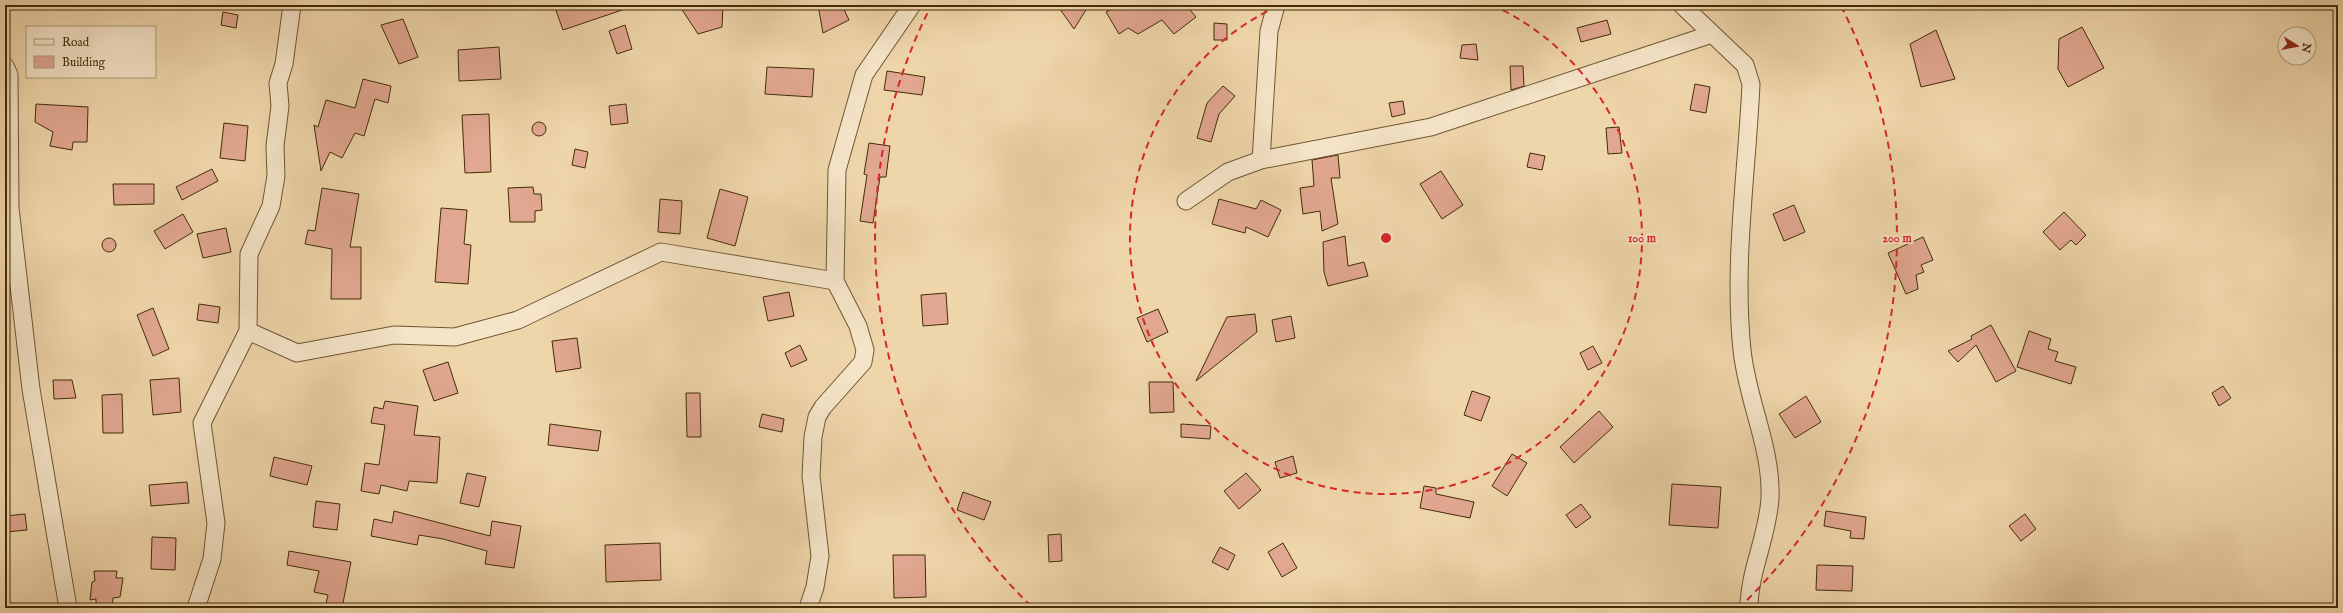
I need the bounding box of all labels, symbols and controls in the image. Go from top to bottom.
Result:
legend [26,26,156,78]
north arrow [2277,26,2317,66]
text: Road [62,35,90,50]
text: N [2298,41,2314,54]
text: Building [62,55,106,70]
centre of rings [1379,231,1393,245]
text: 100 m [1628,231,1657,246]
text: 200 m [1882,231,1912,246]

